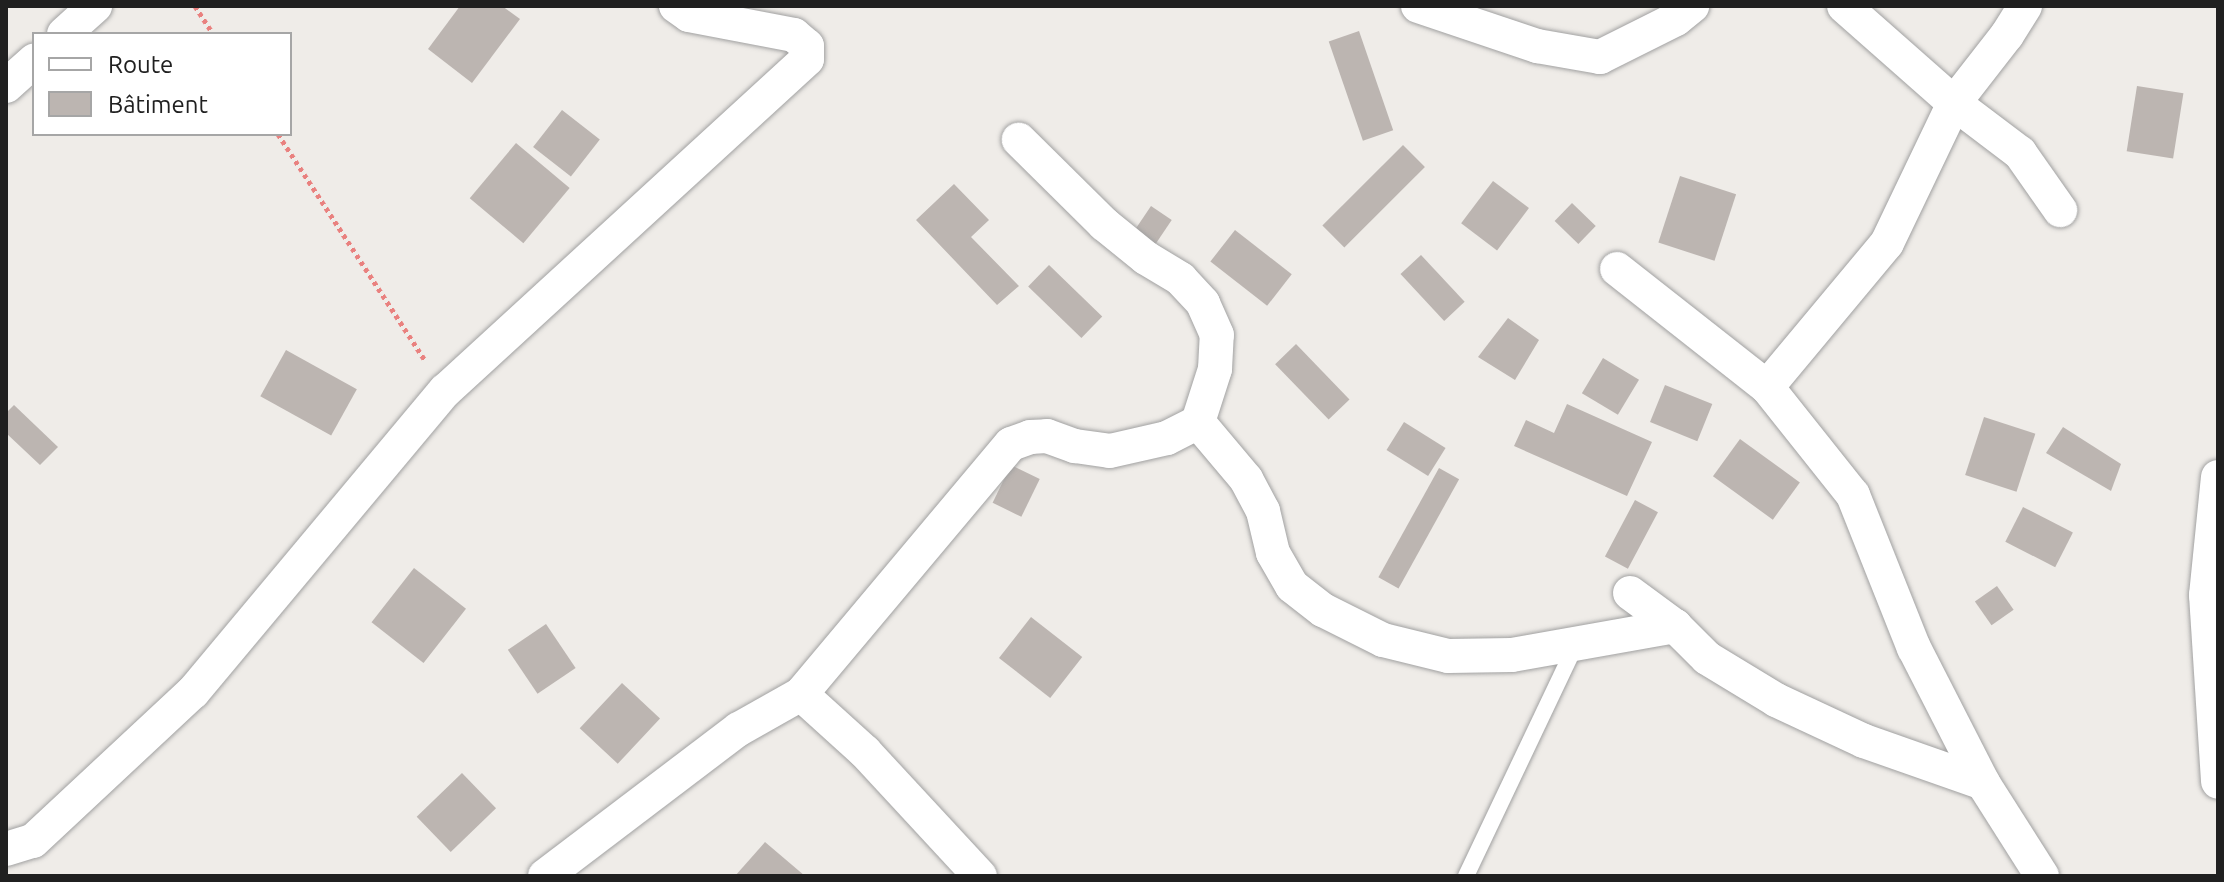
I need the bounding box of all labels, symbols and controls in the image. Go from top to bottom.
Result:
legend [32,32,292,136]
text: Route [108,51,173,78]
text: Bâtiment [108,91,208,118]

